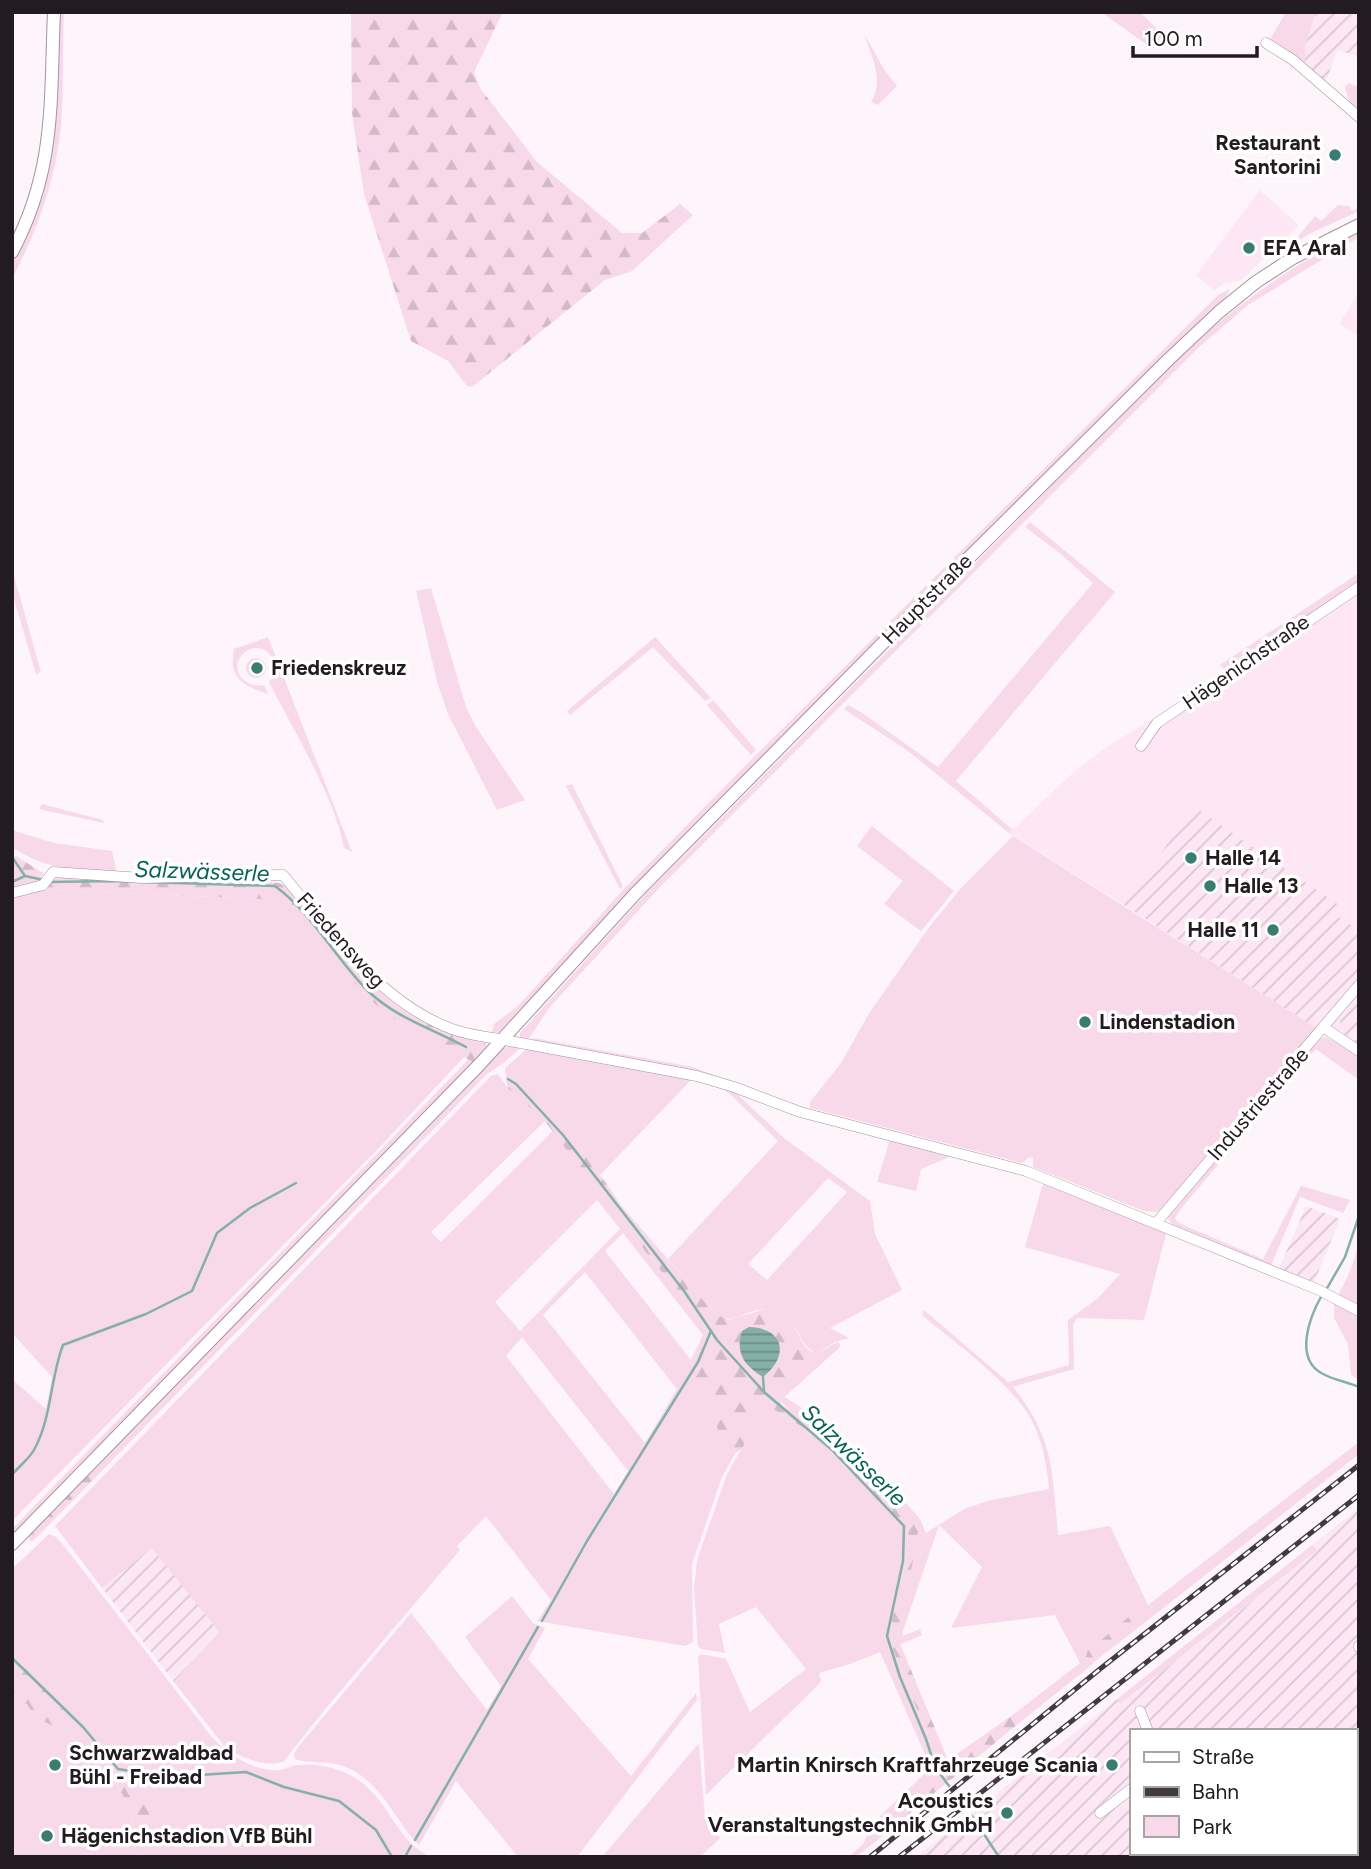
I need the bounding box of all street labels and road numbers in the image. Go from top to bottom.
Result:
street label: Hauptstraße [876,548,977,649]
street label: Hägenichstraße [1178,609,1314,714]
street label: Friedensweg [292,887,391,993]
street label: Industriestraße [1202,1042,1313,1165]

